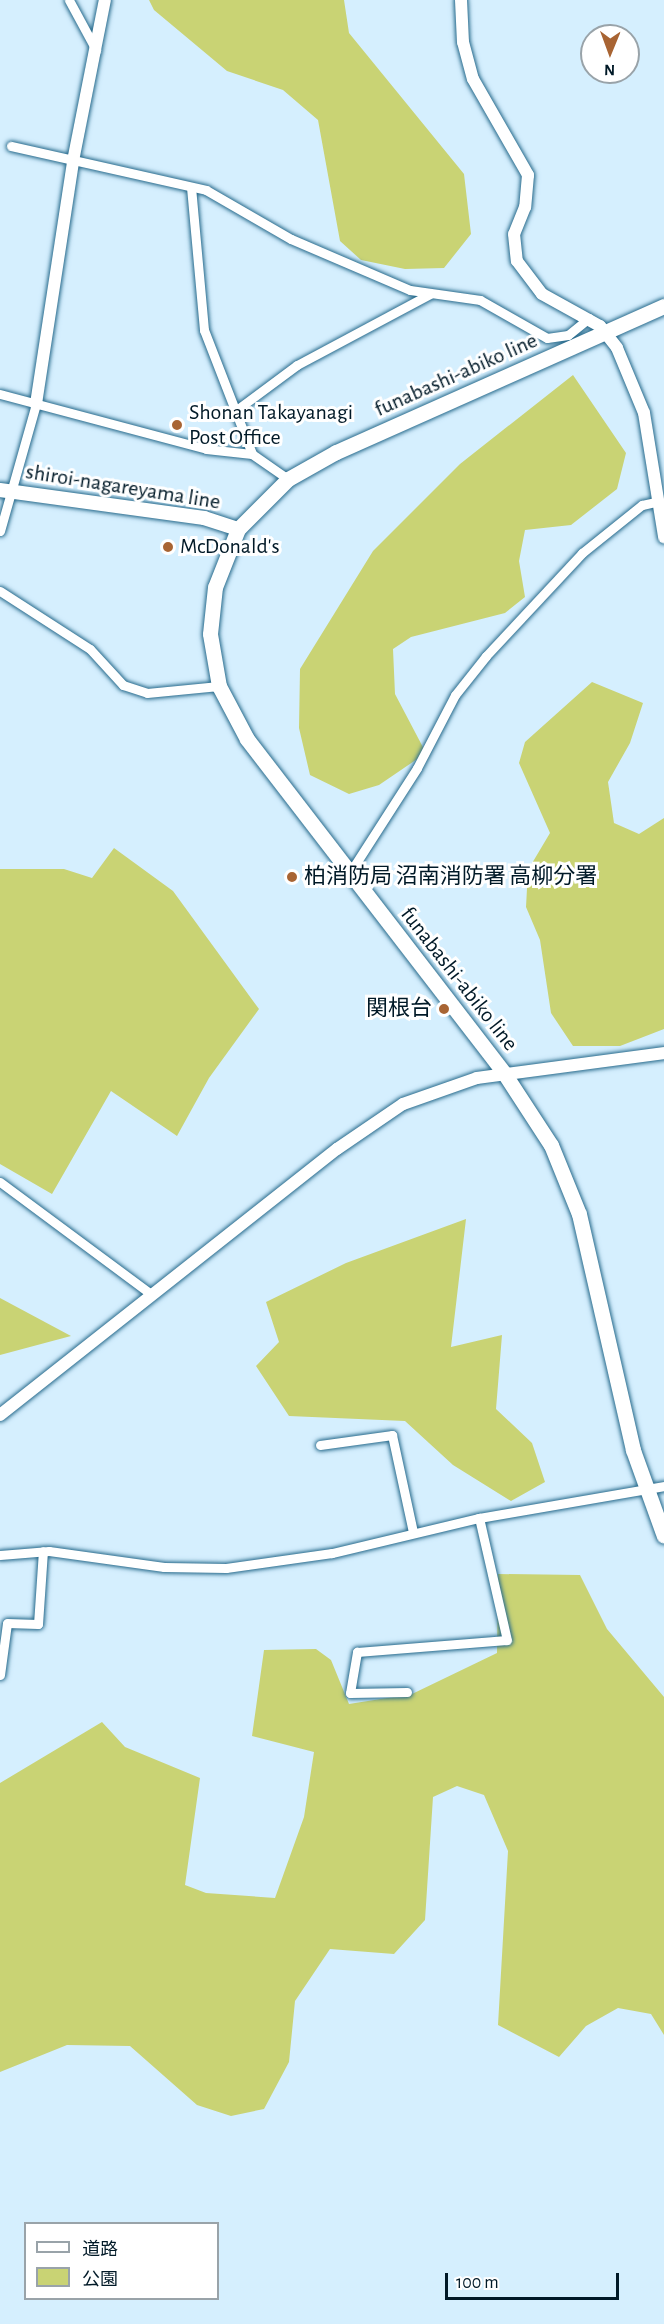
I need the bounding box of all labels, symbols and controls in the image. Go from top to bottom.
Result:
north arrow [580,24,640,84]
text: N [604,62,615,78]
street label: funabashi-abiko line [370,327,542,423]
place label: Shonan Takayanagi Post Office [189,399,353,451]
marker: Shonan Takayanagi Post Office [170,418,184,432]
street label: shiroi-nagareyama line [24,459,222,515]
place label: McDonald's [180,534,280,560]
marker: McDonald's [161,540,175,554]
place label: 柏消防局 沼南消防署 高柳分署 [304,864,597,890]
marker: 柏消防局 沼南消防署 高柳分署 [285,870,299,884]
street label: funabashi-abiko line [395,902,523,1056]
place label: 関根台 [366,996,432,1022]
marker: 関根台 [437,1002,451,1016]
legend [24,2222,219,2300]
text: 道路 [82,2241,118,2259]
scale bar [448,2261,622,2299]
text: 公園 [82,2271,118,2289]
text: 100 m [456,2274,499,2292]

